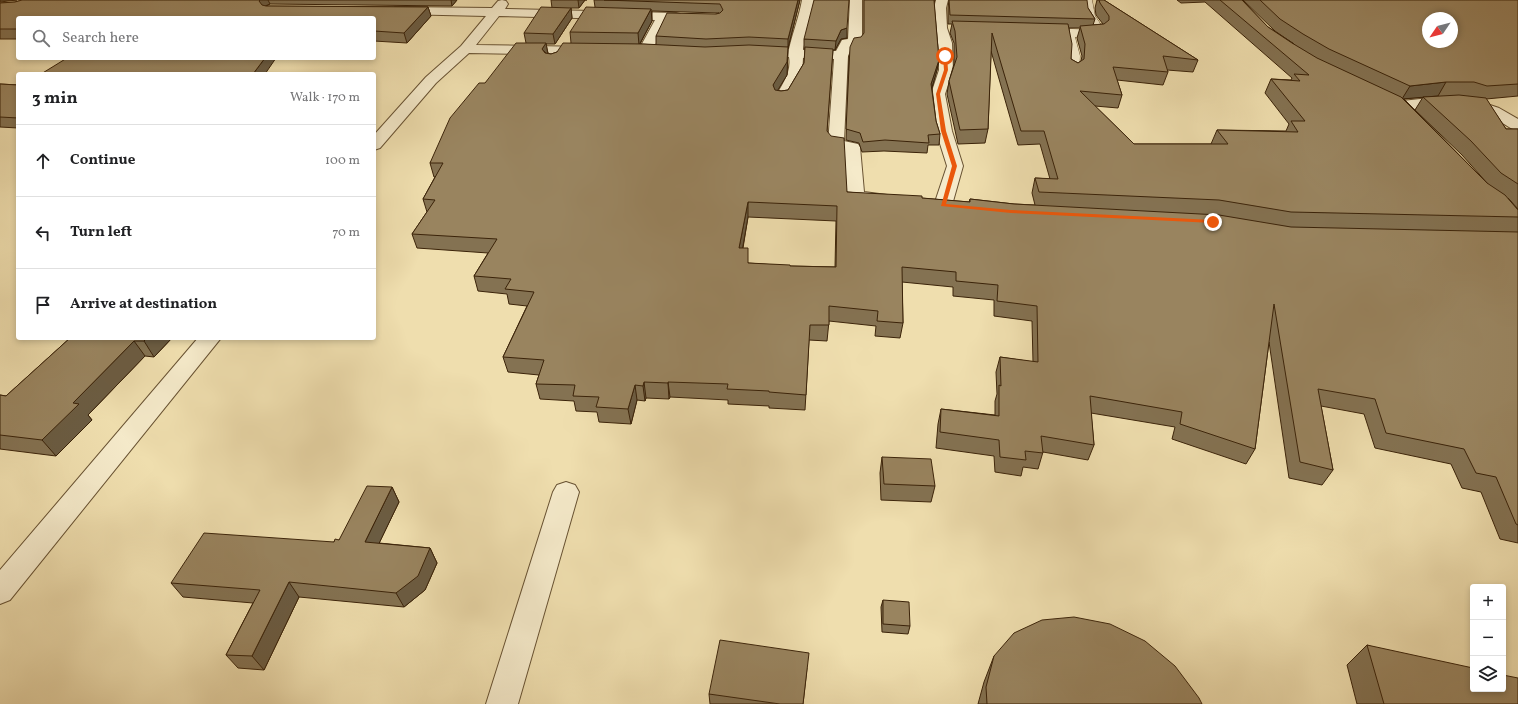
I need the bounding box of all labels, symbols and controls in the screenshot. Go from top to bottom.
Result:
north arrow [1422,12,1458,48]
search box [16,16,376,60]
icon: search [30,27,52,49]
text: Search here [62,28,139,49]
route start [936,47,954,65]
text: 3 min [32,87,78,110]
text: Walk · 170 m [290,89,360,107]
icon: ahead [32,150,54,172]
text: Continue [70,150,135,171]
text: 100 m [325,152,360,170]
route end [1204,213,1222,231]
icon: left [32,222,54,244]
text: Turn left [70,222,132,243]
text: 70 m [332,224,360,242]
icon: arrive [32,294,54,316]
text: Arrive at destination [70,294,217,315]
map controls [1470,584,1506,692]
button: + [1470,584,1506,620]
button: − [1470,620,1506,656]
button: layers [1470,656,1506,692]

